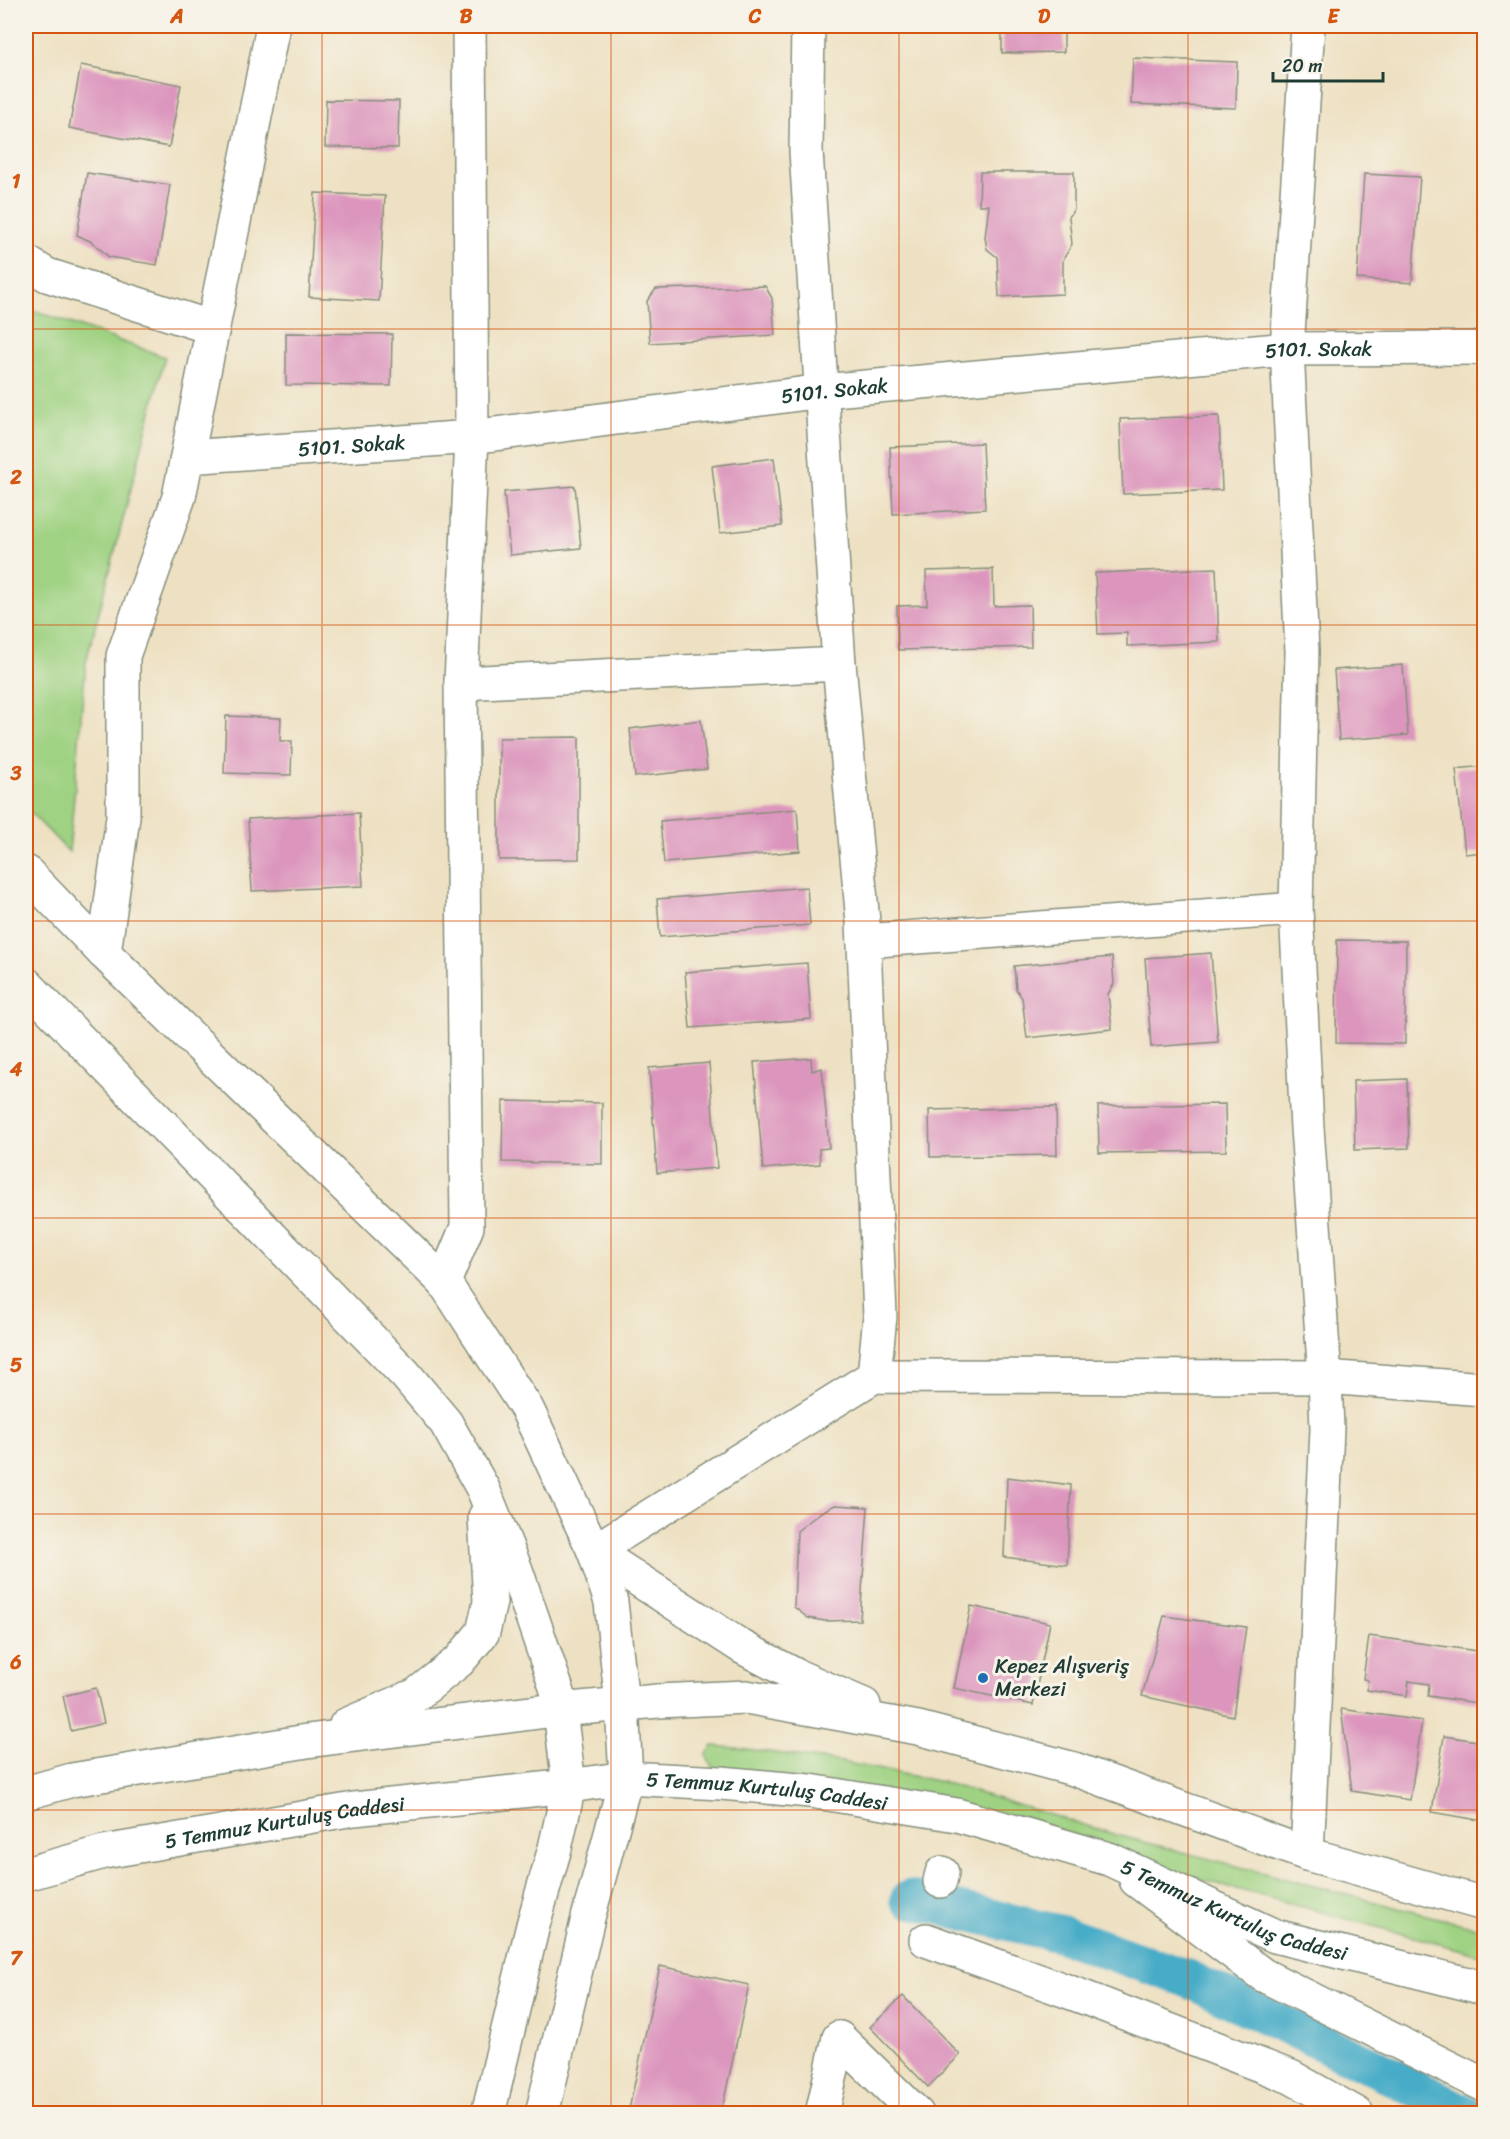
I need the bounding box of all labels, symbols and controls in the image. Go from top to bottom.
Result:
text: A [169,0,184,34]
text: B [460,0,473,34]
text: C [748,0,762,34]
text: D [1038,0,1051,34]
text: E [1327,0,1340,34]
scale bar [1273,45,1382,83]
text: 20 m [1282,50,1322,82]
text: 1 [12,164,21,199]
street label: 5101. Sokak [1263,332,1373,369]
street label: 5101. Sokak [779,368,890,414]
street label: 5101. Sokak [297,425,407,467]
text: 2 [9,460,22,495]
text: 3 [10,756,22,791]
text: 4 [9,1052,23,1087]
text: 5 [10,1348,22,1383]
text: 6 [9,1645,22,1680]
place label: Kepez Alışveriş Merkezi [995,1649,1130,1707]
marker: Kepez Alışveriş Merkezi [976,1671,990,1685]
street label: 5 Temmuz Kurtuluş Caddesi [645,1762,891,1822]
street label: 5 Temmuz Kurtuluş Caddesi [162,1787,408,1859]
street label: 5 Temmuz Kurtuluş Caddesi [1115,1850,1352,1972]
text: 7 [10,1941,23,1976]

